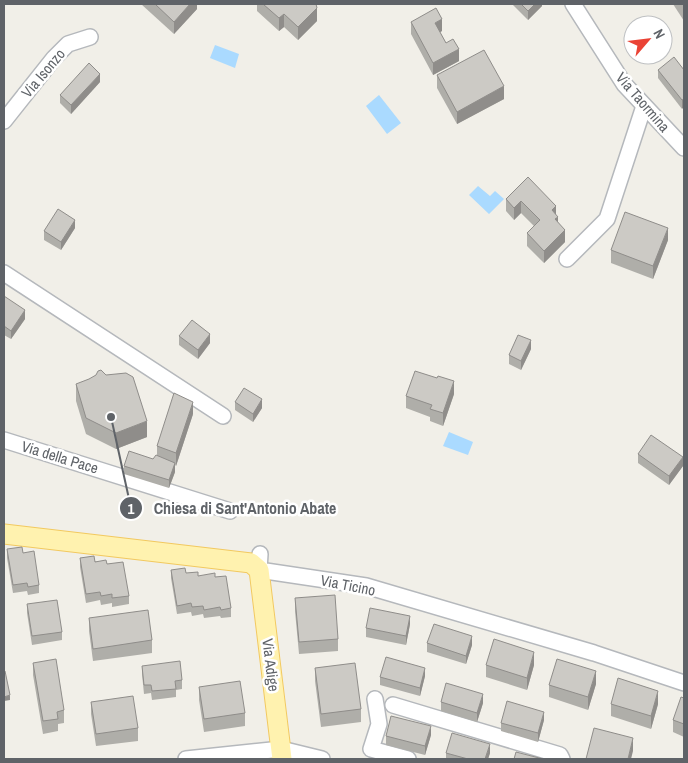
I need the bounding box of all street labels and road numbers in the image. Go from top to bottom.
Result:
street label: Via Isonzo [16,44,70,102]
street label: Via Taormina [611,68,675,137]
street label: Via della Pace [19,435,101,479]
street label: Via Ticino [319,569,377,601]
street label: Via Adige [257,637,285,693]

